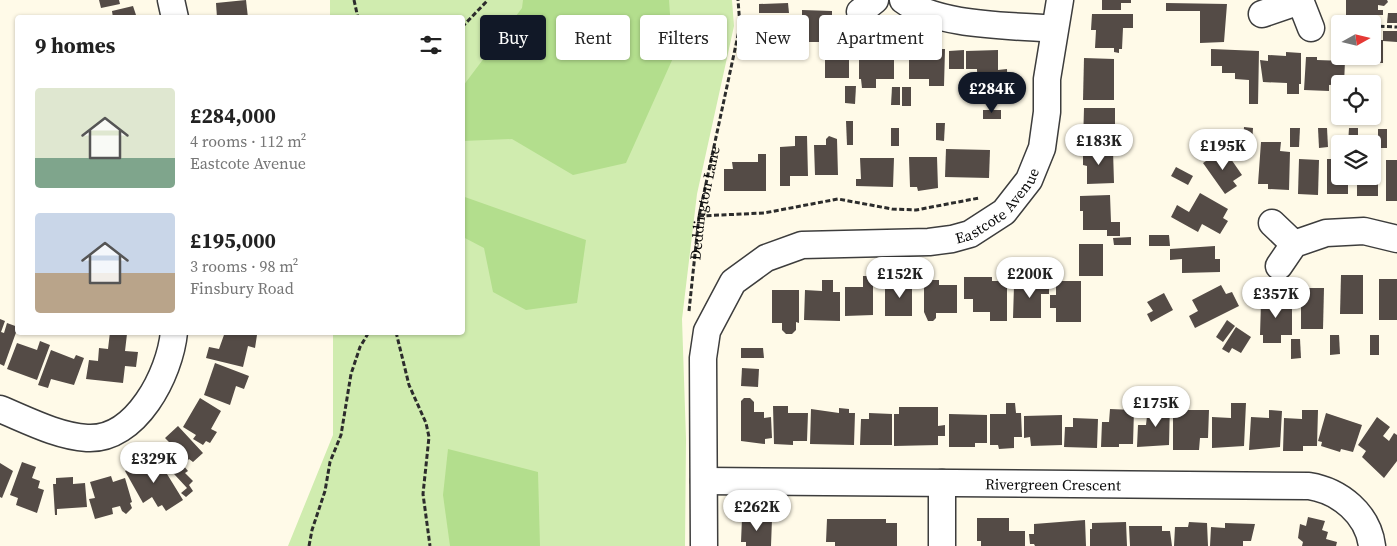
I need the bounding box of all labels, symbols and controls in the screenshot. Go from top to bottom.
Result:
chip: Buy [480,15,546,60]
chip: Rent [556,15,630,60]
chip: Filters [640,15,727,60]
chip: New [737,15,809,60]
chip: Apartment [819,15,942,60]
north arrow [1331,15,1381,65]
map controls [1331,15,1381,185]
text: 9 homes [35,31,115,60]
icon: filters [417,31,445,59]
pin: £284K [957,72,1027,114]
button: locate [1331,75,1381,125]
text: £284K [969,77,1015,99]
text: £284,000 [190,101,276,130]
icon: home [75,108,135,168]
pin: £183K [1064,124,1134,166]
pin: £195K [1188,128,1258,171]
text: £183K [1076,129,1122,151]
text: 4 rooms · 112 m² [190,130,306,152]
text: £195K [1200,134,1246,156]
button: layers [1331,135,1381,185]
street label: Deddington Lane [684,144,724,261]
text: Eastcote Avenue [190,152,306,174]
street label: Eastcote Avenue [953,164,1044,248]
text: £195,000 [190,226,276,255]
icon: home [75,233,135,293]
text: 3 rooms · 98 m² [190,255,298,277]
pin: £152K [865,256,935,299]
pin: £200K [995,256,1065,299]
text: £152K [877,262,923,284]
text: £200K [1007,262,1053,284]
pin: £357K [1241,276,1311,319]
text: Finsbury Road [190,277,294,299]
text: £357K [1253,282,1299,304]
pin: £175K [1121,386,1191,428]
text: £175K [1133,391,1179,413]
pin: £329K [119,442,189,484]
text: £329K [131,447,177,469]
street label: Rivergreen Crescent [985,473,1121,495]
pin: £262K [722,490,792,532]
text: £262K [734,495,780,517]

